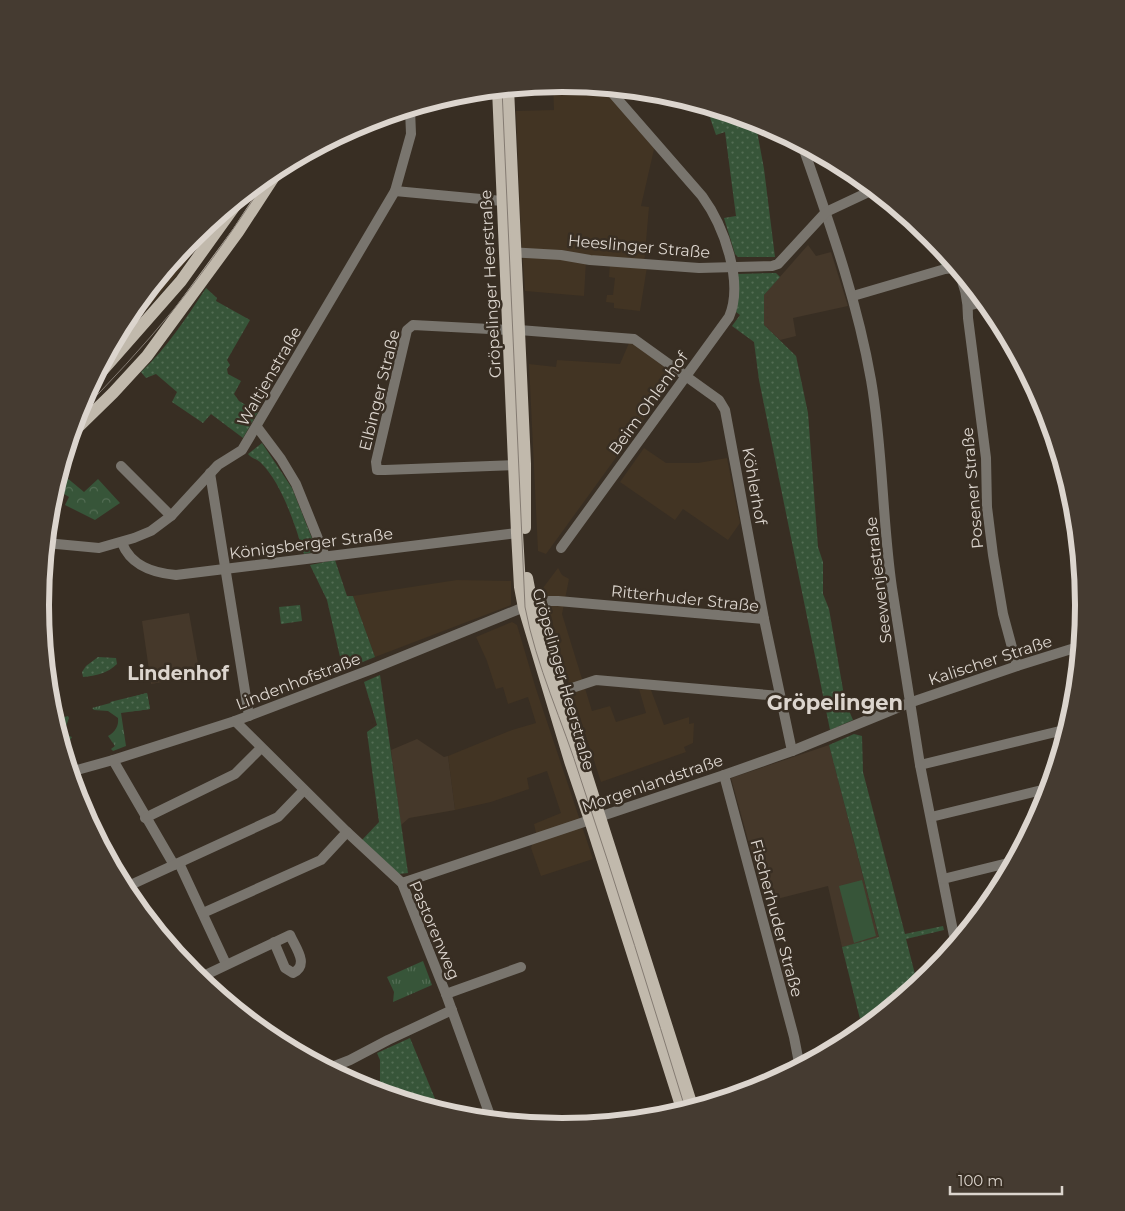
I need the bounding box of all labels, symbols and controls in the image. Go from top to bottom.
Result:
street label: Gröpelinger Heerstraße [476,189,505,379]
street label: Heeslinger Straße [567,231,711,262]
street label: Waltjenstraße [233,323,306,429]
street label: Elbinger Straße [355,328,404,453]
street label: Beim Ohlenhof [605,348,692,458]
street label: Posener Straße [958,426,987,549]
street label: Köhlerhof [738,446,771,527]
street label: Seewenjestraße [861,516,896,644]
street label: Königsberger Straße [228,524,394,563]
street label: Ritterhuder Straße [610,581,760,616]
street label: Gröpelinger Heerstraße [528,586,599,772]
street label: Kalischer Straße [926,632,1054,689]
street label: Lindenhofstraße [233,649,363,714]
district label: Lindenhof [127,662,229,685]
district label: Gröpelingen [767,690,903,715]
street label: Morgenlandstraße [579,750,725,817]
street label: Fischerhuder Straße [746,837,807,999]
street label: Pastorenweg [405,878,464,983]
scale bar [950,1164,1062,1196]
text: 100 m [958,1171,1003,1190]

